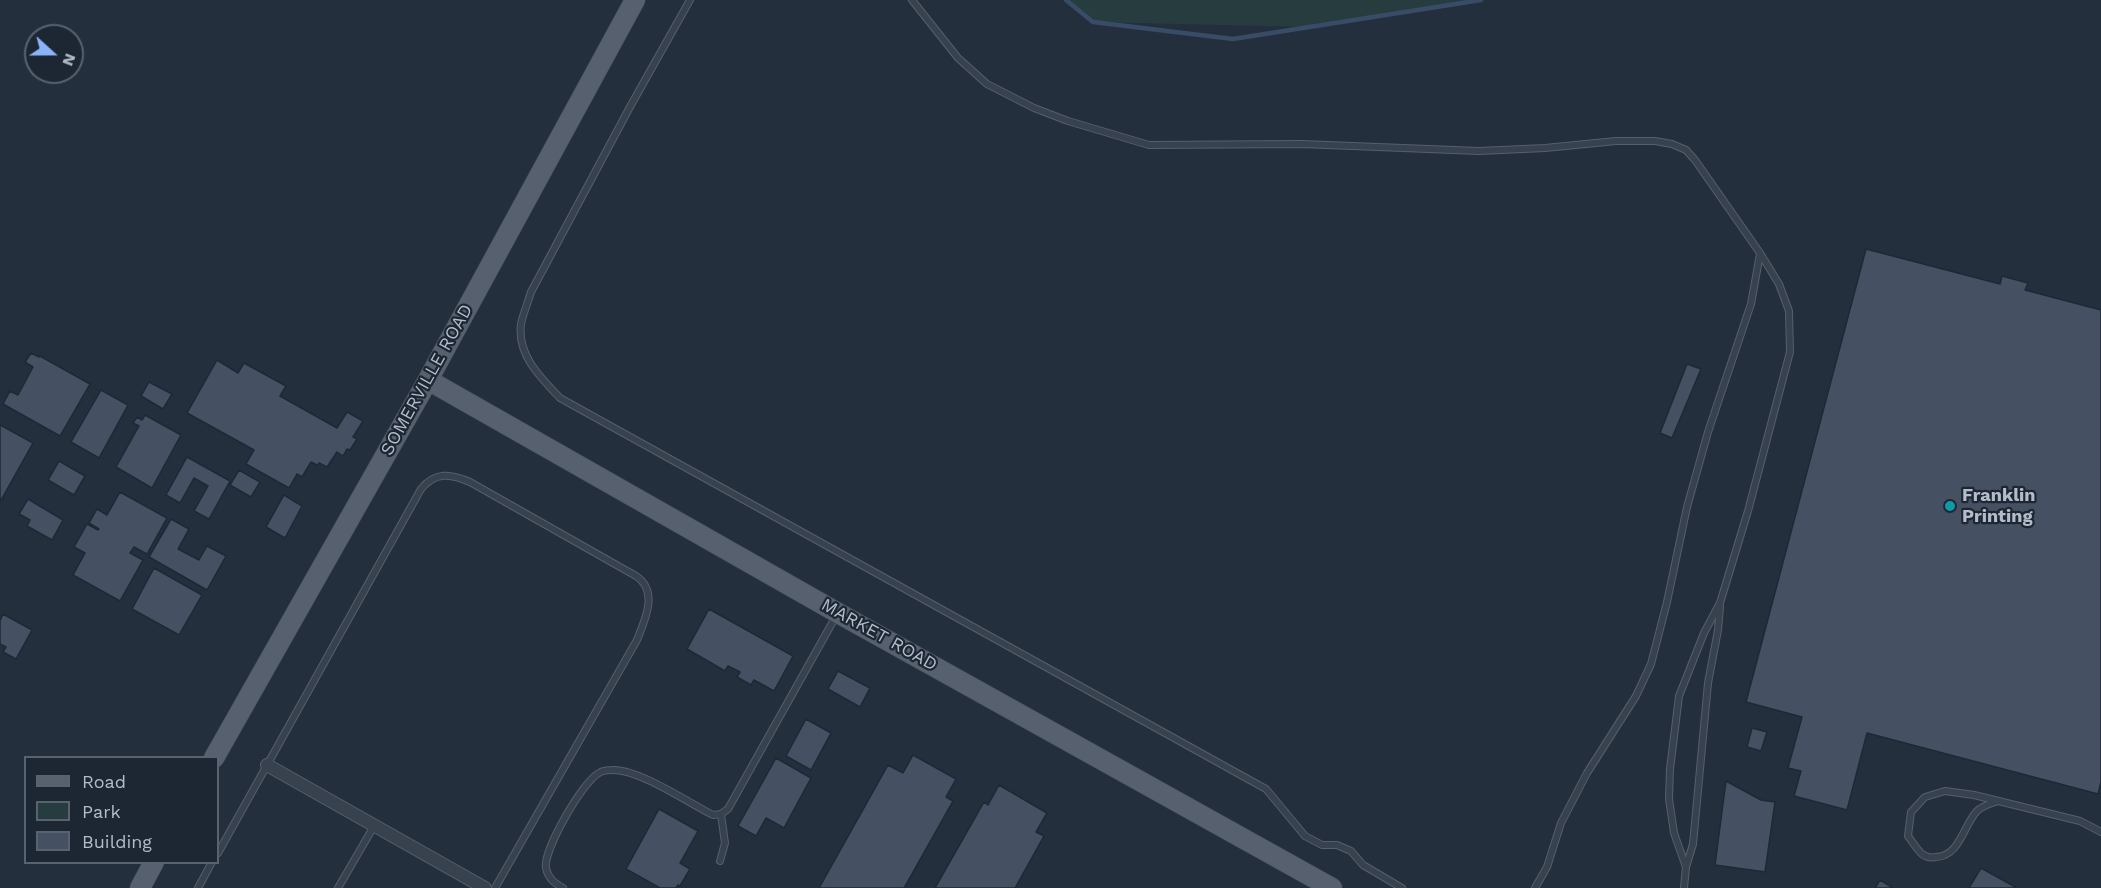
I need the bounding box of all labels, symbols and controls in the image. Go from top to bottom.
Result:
north arrow [24,24,84,84]
text: N [58,51,80,69]
street label: SOMERVILLE ROAD [376,301,478,459]
place label: Franklin Printing [1962,485,2035,528]
marker: Franklin Printing [1943,499,1957,513]
street label: MARKET ROAD [817,594,941,676]
legend [24,756,219,864]
text: Road [82,771,126,792]
text: Park [82,801,121,822]
text: Building [82,831,152,852]

